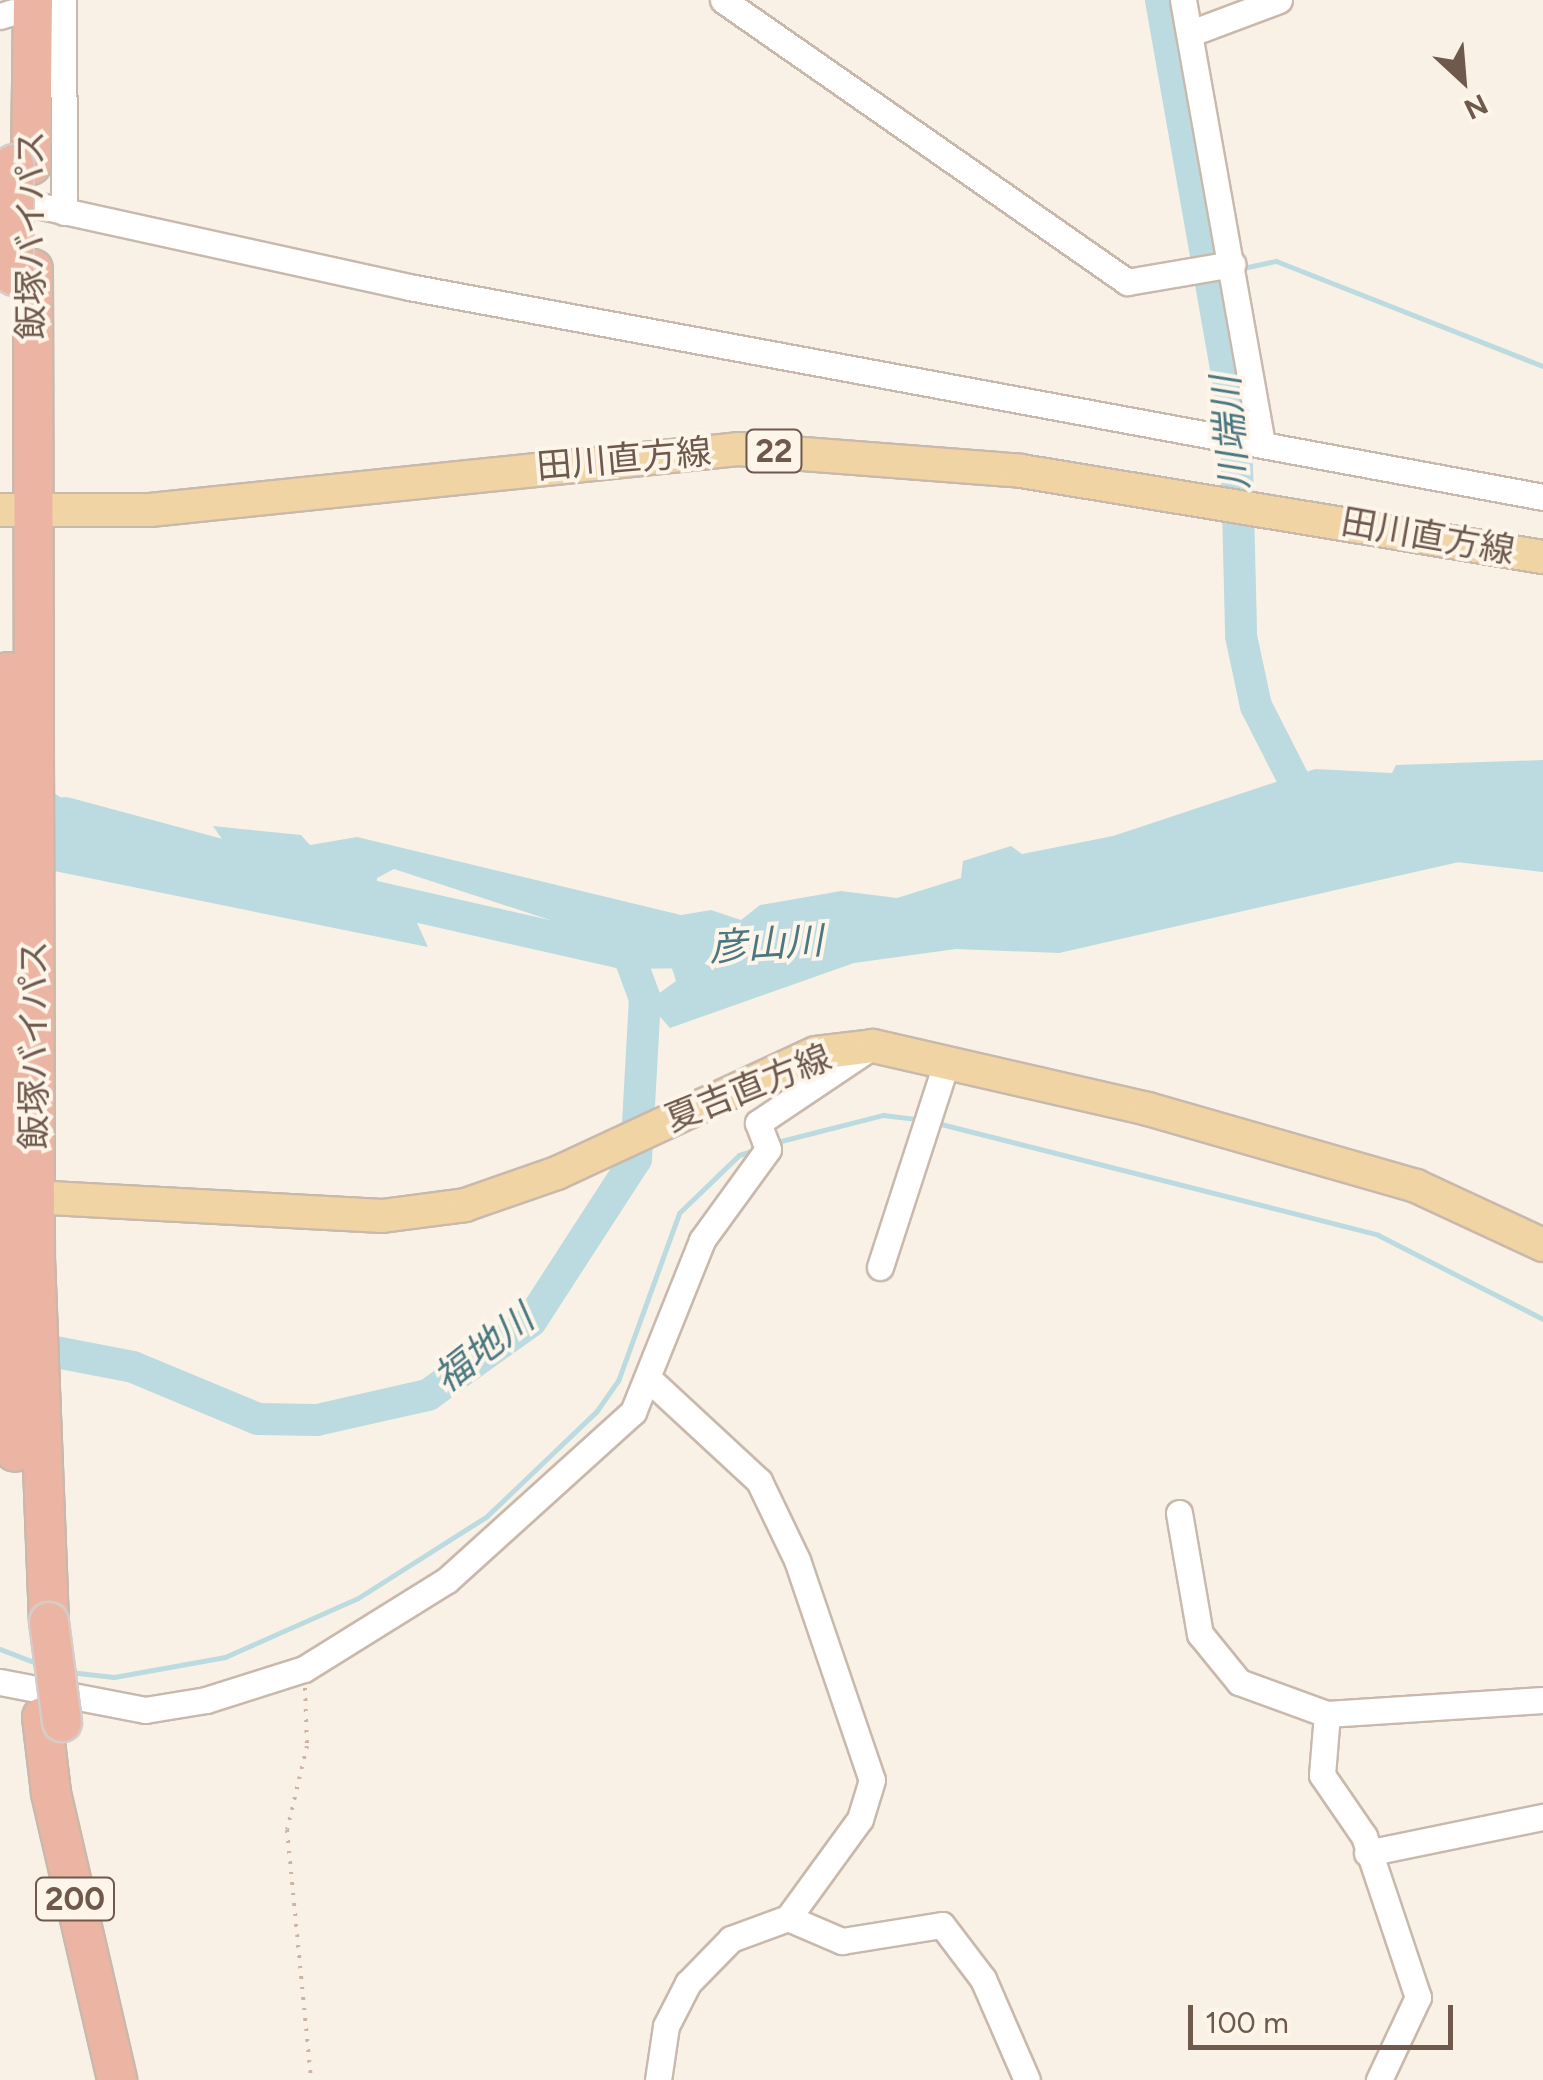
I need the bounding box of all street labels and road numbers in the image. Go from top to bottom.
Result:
street label: 飯塚バイパス [10,130,52,340]
road number: 22 [744,424,804,478]
street label: 田川直方線 [535,430,713,488]
street label: 田川直方線 [1338,500,1518,572]
street label: 飯塚バイパス [13,940,55,1150]
street label: 夏吉直方線 [659,1036,837,1140]
road number: 200 [35,1872,115,1926]

